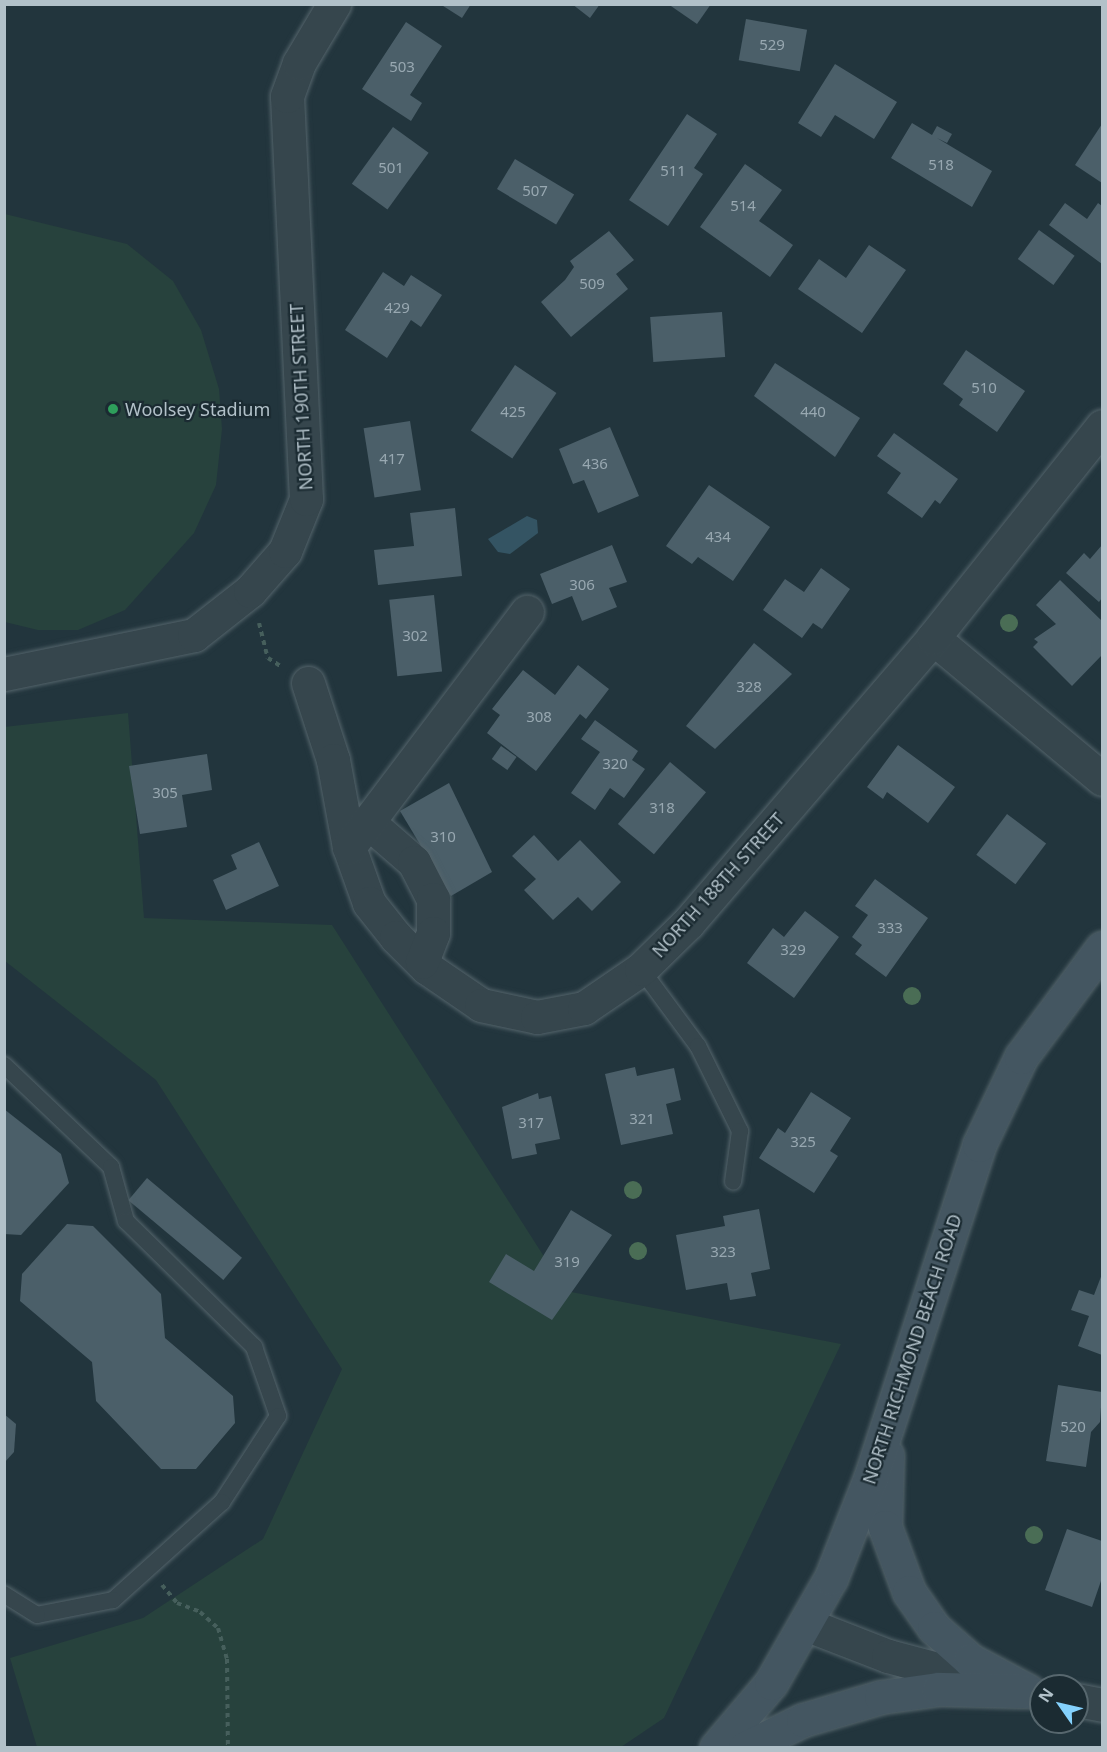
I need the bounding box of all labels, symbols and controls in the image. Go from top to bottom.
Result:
house number: 529 [759,36,785,54]
house number: 503 [389,58,415,76]
house number: 518 [928,156,954,174]
house number: 501 [378,159,404,177]
house number: 511 [660,162,686,180]
house number: 507 [522,182,548,200]
house number: 514 [730,197,756,215]
house number: 509 [579,275,605,293]
house number: 429 [384,299,410,317]
street label: NORTH 190TH STREET [285,303,317,491]
house number: 510 [971,379,997,397]
place label: Woolsey Stadium [125,398,270,420]
marker: Woolsey Stadium [106,402,120,416]
house number: 425 [500,403,526,421]
house number: 440 [800,403,826,421]
house number: 417 [379,450,405,468]
house number: 436 [582,455,608,473]
house number: 434 [705,528,731,546]
house number: 306 [569,576,595,594]
house number: 302 [402,627,428,645]
house number: 328 [736,678,762,696]
house number: 308 [526,708,552,726]
house number: 320 [602,755,628,773]
house number: 305 [152,784,178,802]
house number: 318 [649,799,675,817]
street label: NORTH 188TH STREET [647,808,789,962]
house number: 310 [430,828,456,846]
house number: 333 [877,919,903,937]
house number: 329 [780,941,806,959]
house number: 321 [629,1110,655,1128]
house number: 317 [518,1114,544,1132]
house number: 325 [790,1133,816,1151]
street label: NORTH RICHMOND BEACH ROAD [858,1211,966,1487]
house number: 323 [710,1243,736,1261]
house number: 319 [554,1253,580,1271]
house number: 520 [1060,1418,1086,1436]
north arrow [1029,1674,1089,1734]
text: N [1033,1684,1058,1707]

